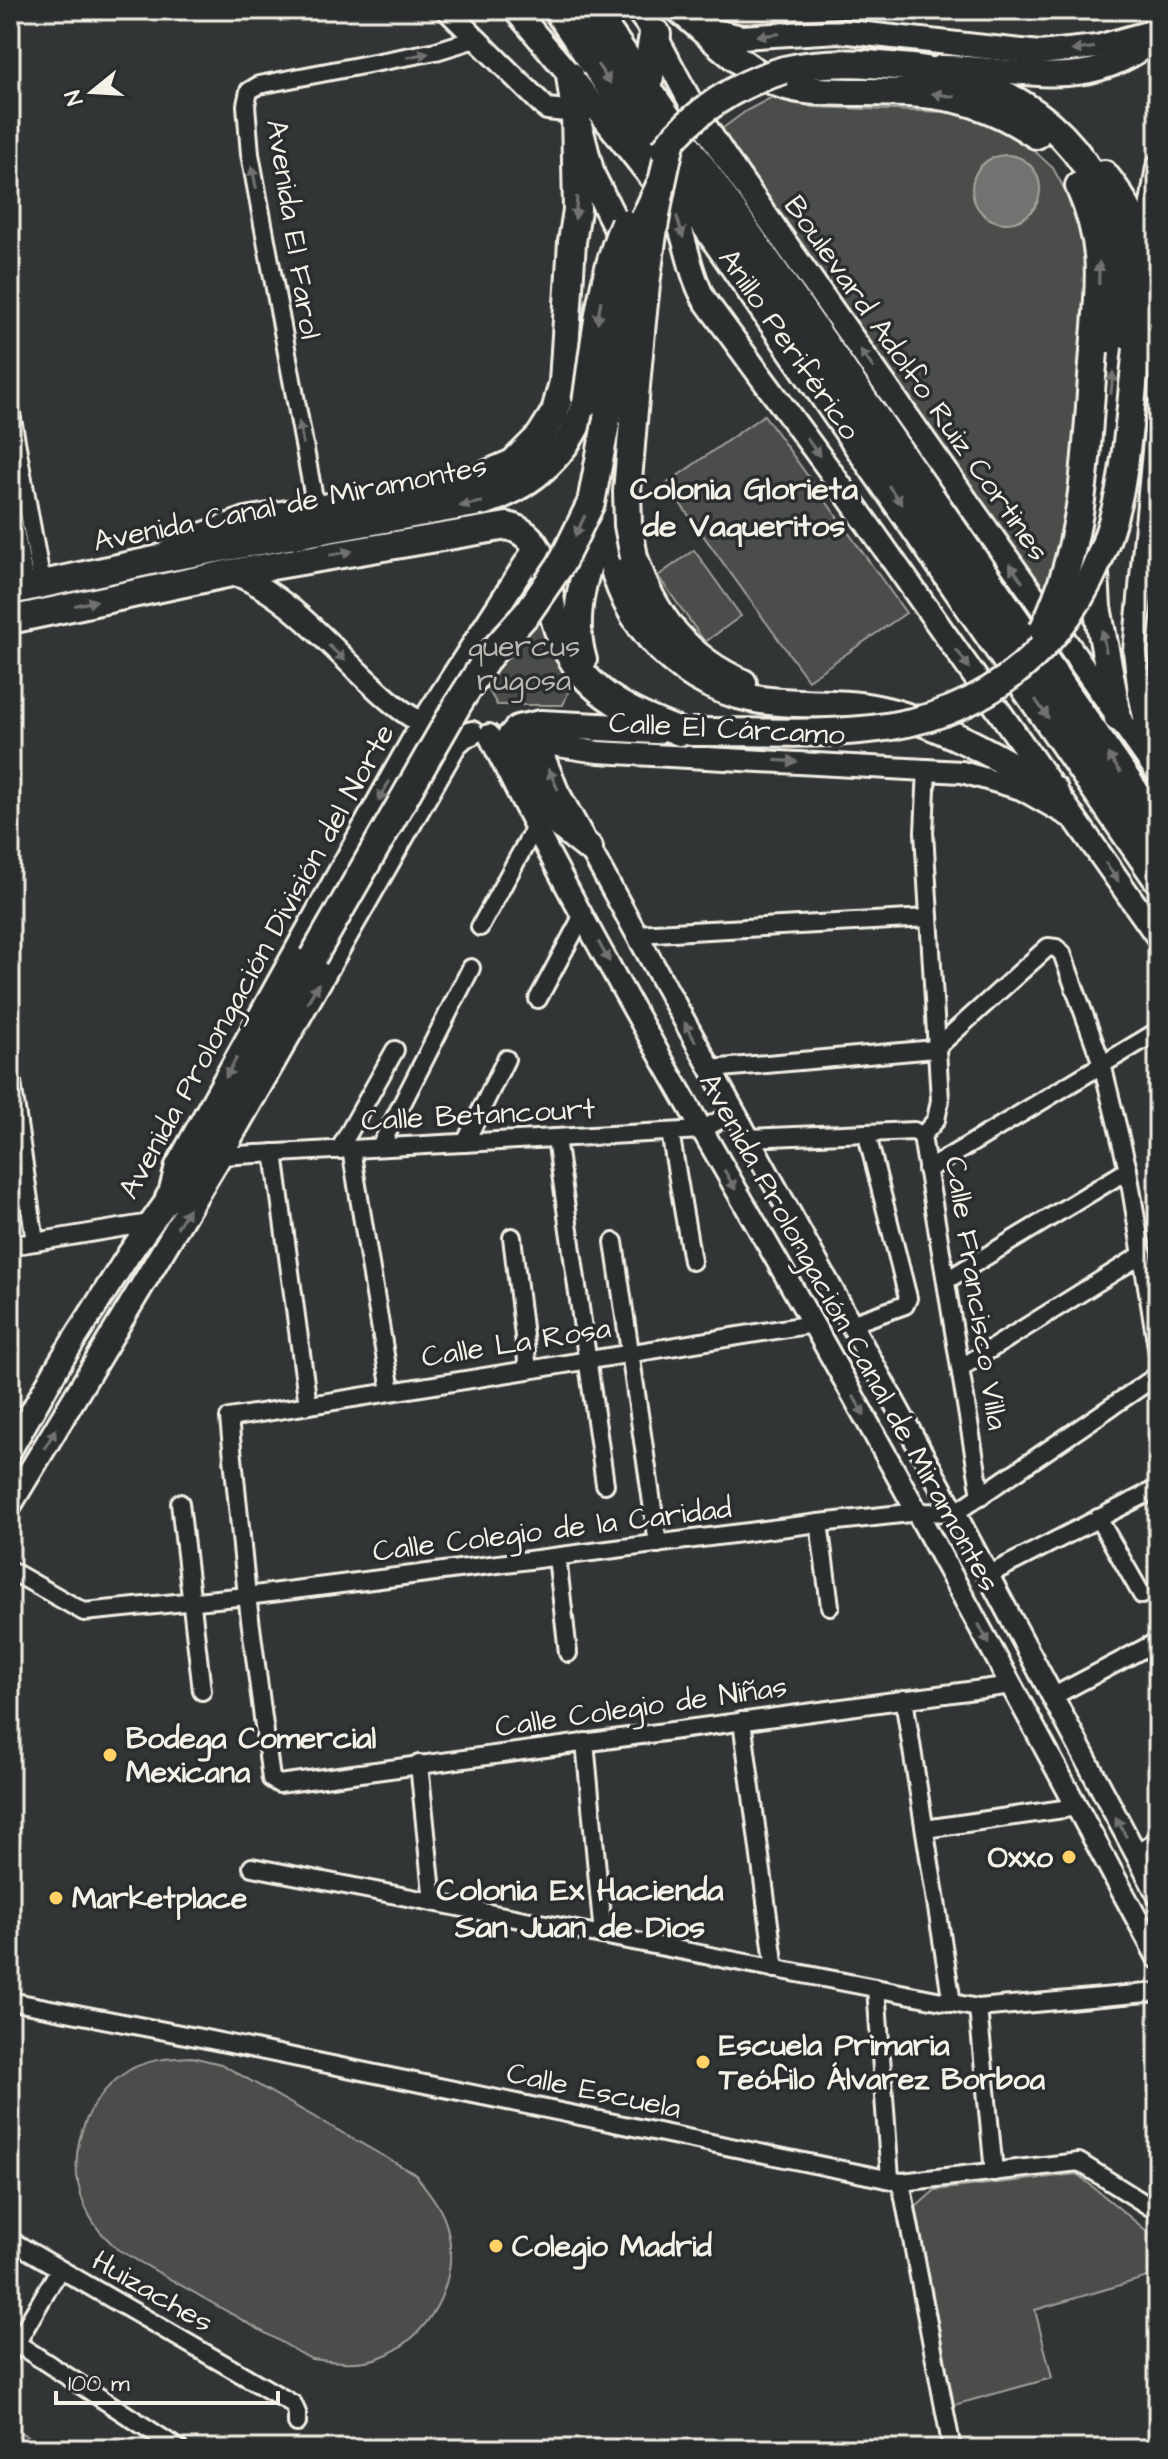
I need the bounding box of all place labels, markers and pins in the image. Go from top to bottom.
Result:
place label: Bodega Comercial Mexicana [126,1718,377,1794]
marker: Bodega Comercial Mexicana [101,1746,119,1764]
place label: Oxxo [988,1837,1053,1879]
marker: Oxxo [1060,1848,1078,1866]
place label: Marketplace [72,1878,247,1921]
marker: Marketplace [47,1889,65,1907]
place label: Escuela Primaria Teófilo Álvarez Borboa [718,2025,1046,2101]
marker: Escuela Primaria Teófilo Álvarez Borboa [694,2053,712,2071]
place label: Colegio Madrid [512,2226,713,2270]
marker: Colegio Madrid [487,2237,505,2255]

